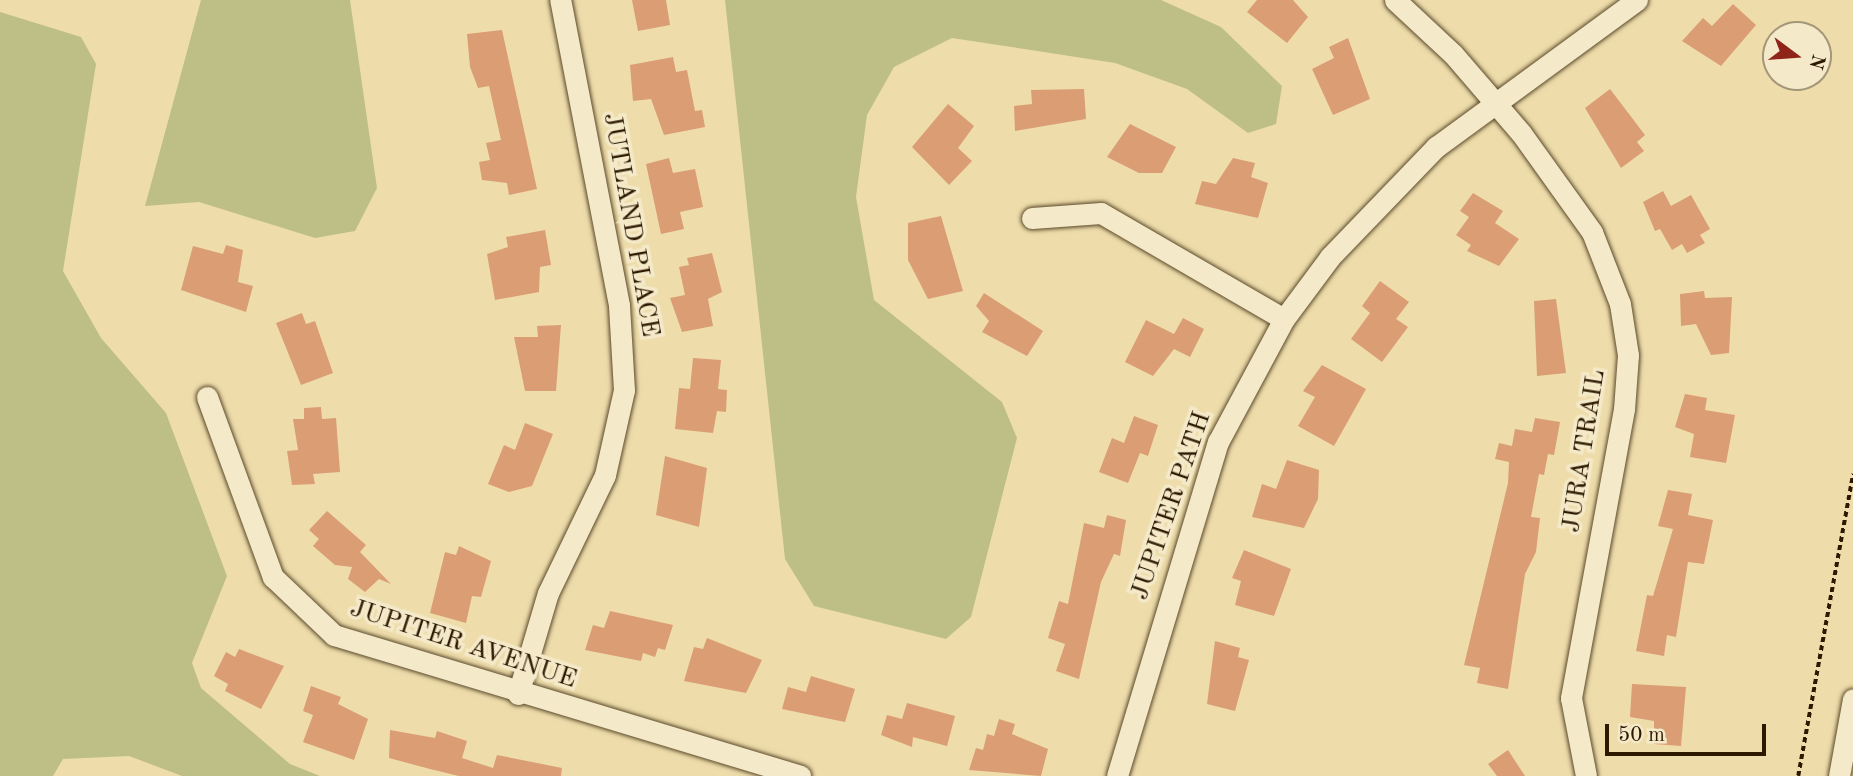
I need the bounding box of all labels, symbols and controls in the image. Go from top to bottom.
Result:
north arrow [1762,21,1832,91]
text: N [1805,52,1827,71]
street label: JUTLAND PLACE [595,111,665,339]
street label: JURA TRAIL [1557,367,1613,535]
street label: JUPITER PATH [1125,408,1219,604]
street label: JUPITER AVENUE [346,594,580,696]
scale bar [1608,710,1769,754]
text: 50 m [1618,725,1665,746]

